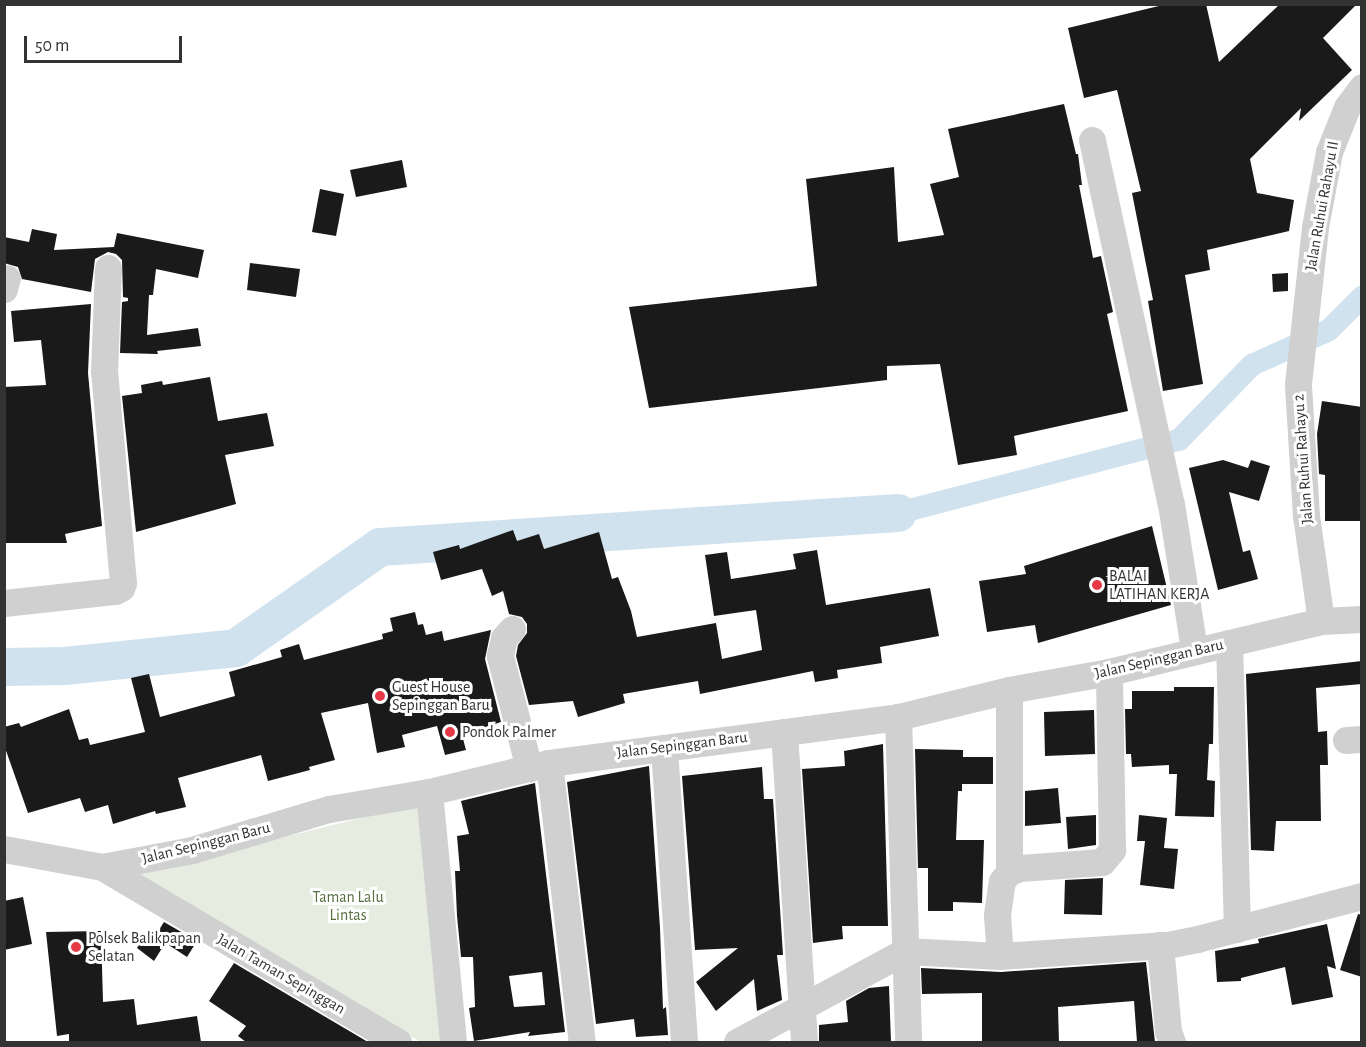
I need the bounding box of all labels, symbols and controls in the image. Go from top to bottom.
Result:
scale bar [27,24,184,62]
text: 50 m [35,37,69,55]
street label: Jalan Ruhui Rahayu II [1301,140,1343,272]
street label: Jalan Ruhui Rahayu 2 [1289,393,1317,525]
place label: BALAI LATIHAN KERJA [1109,566,1209,604]
marker: BALAI LATIHAN KERJA [1090,578,1104,592]
street label: Jalan Sepinggan Baru [1093,635,1225,683]
place label: Guest House Sepinggan Baru [392,677,490,715]
marker: Guest House Sepinggan Baru [373,689,387,703]
place label: Pondok Palmer [462,722,556,742]
marker: Pondok Palmer [443,725,457,739]
street label: Jalan Sepinggan Baru [615,727,749,763]
street label: Jalan Sepinggan Baru [140,818,272,868]
park label: Taman Lalu Lintas [312,887,384,925]
place label: Polsek Balikpapan Selatan [88,928,201,966]
street label: Jalan Taman Sepinggan [213,929,349,1019]
marker: Polsek Balikpapan Selatan [69,940,83,954]

